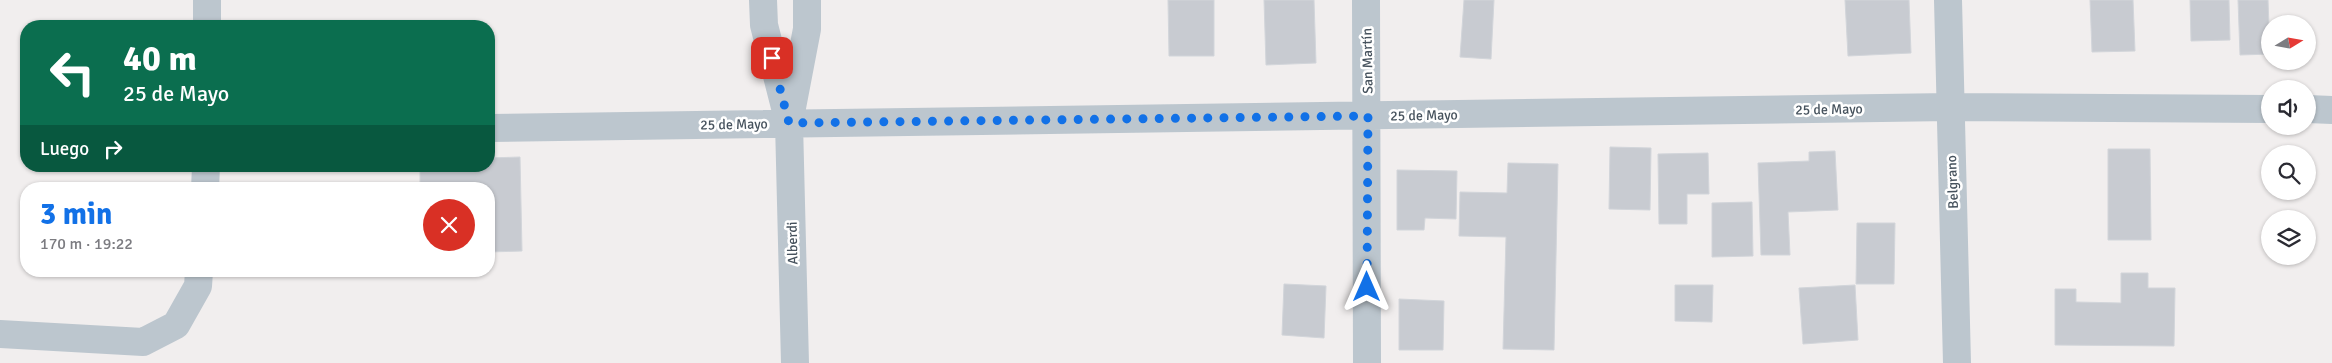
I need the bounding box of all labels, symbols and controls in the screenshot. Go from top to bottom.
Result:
north arrow [2261,15,2316,70]
map controls [2261,15,2316,265]
street label: San Martín [1358,28,1377,94]
text: 40 m [123,37,197,80]
pin [751,37,793,79]
icon: left [40,40,105,105]
icon: arrive [758,44,786,72]
text: 25 de Mayo [123,80,229,107]
button: sound [2261,80,2316,135]
street label: 25 de Mayo [1795,100,1863,119]
street label: 25 de Mayo [1390,106,1458,125]
street label: 25 de Mayo [700,115,768,134]
icon: right [99,135,127,163]
text: Luego [40,137,89,161]
button: search [2261,145,2316,200]
street label: Belgrano [1943,155,1962,209]
text: 3 min [40,196,112,233]
button: close [423,199,475,251]
button: layers [2261,210,2316,265]
street label: Alberdi [784,221,801,265]
text: 170 m · 19:22 [40,234,133,254]
position arrow [1340,260,1392,312]

